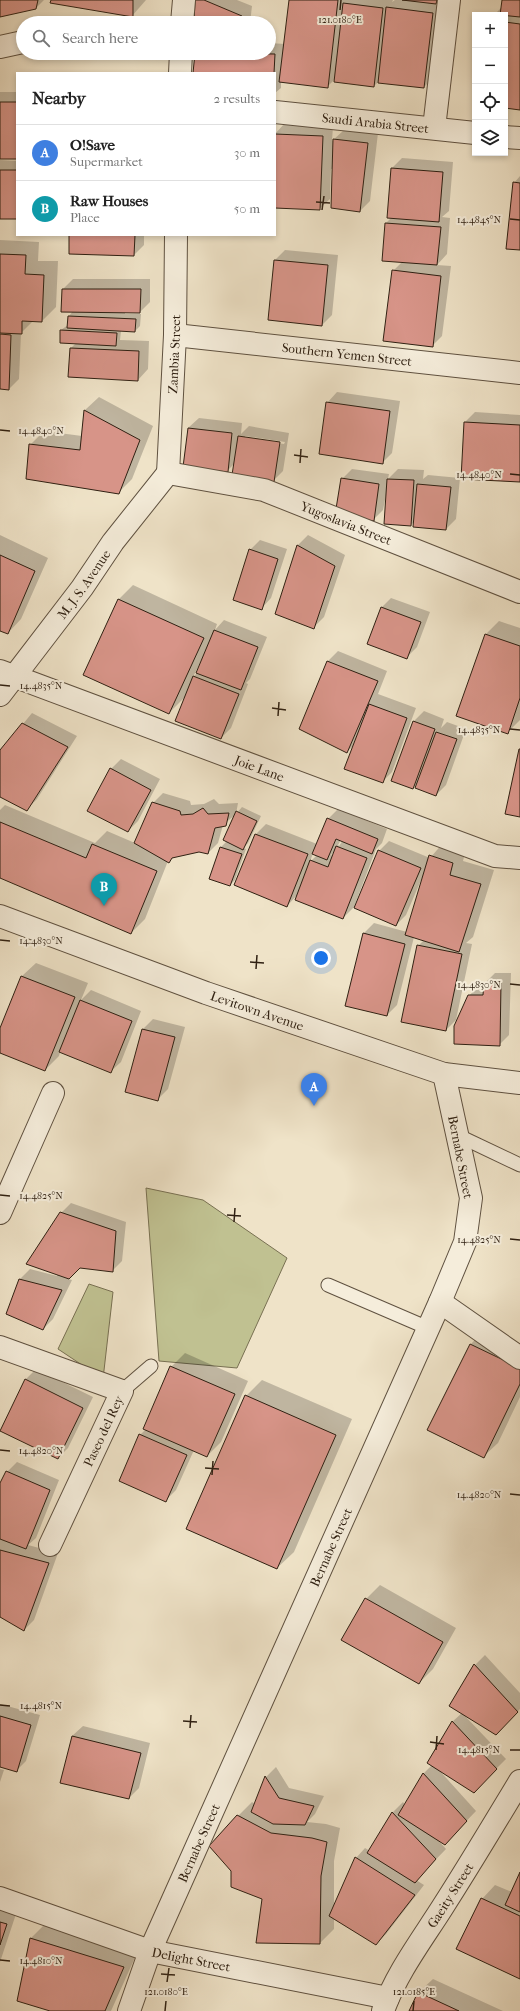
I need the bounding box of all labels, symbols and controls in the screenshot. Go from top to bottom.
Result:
map controls [472,12,508,156]
button: + [472,12,508,48]
text: 121.0180°E [318,14,362,26]
search box [16,16,276,60]
icon: search [30,27,52,49]
text: Search here [62,29,138,47]
button: − [472,48,508,84]
button: locate [472,84,508,120]
text: Nearby [32,88,86,108]
text: 2 results [214,91,260,106]
street label: Saudi Arabia Street [321,110,430,136]
button: layers [472,120,508,156]
text: O!Save [70,136,115,154]
text: A [41,145,49,160]
text: 30 m [234,145,260,160]
text: Supermarket [70,154,143,169]
text: Raw Houses [70,192,148,210]
text: B [41,201,49,216]
text: 50 m [234,201,260,216]
text: Place [70,210,100,225]
text: 14.4845°N [457,214,501,226]
street label: Zambia Street [165,314,183,394]
street label: Southern Yemen Street [281,340,413,369]
text: 14.4840°N [18,425,64,437]
text: 14.4840°N [456,469,502,481]
street label: Yugoslavia Street [297,498,394,548]
street label: M. J. S. Avenue [54,547,114,622]
text: 14.4835°N [20,680,63,692]
text: 14.4835°N [458,724,501,736]
street label: Joie Lane [231,752,287,785]
pin: B [91,873,117,906]
text: 14.4830°N [19,935,63,947]
your location [311,948,331,968]
text: 14.4830°N [457,979,501,991]
street label: Levitown Avenue [208,988,306,1034]
pin: A [301,1073,327,1106]
street label: Bernabe Street [445,1114,476,1200]
text: 14.4825°N [19,1190,63,1202]
text: 14.4825°N [457,1234,501,1246]
street label: Paseo del Rey [80,1392,127,1469]
text: 14.4820°N [19,1445,64,1457]
text: 14.4820°N [457,1489,502,1501]
street label: Bernabe Street [307,1505,355,1589]
text: 14.4815°N [20,1700,62,1712]
text: 14.4815°N [458,1744,500,1756]
street label: Bernabe Street [175,1801,223,1885]
street label: Gaeity Street [424,1860,477,1931]
street label: Delight Street [151,1945,232,1975]
text: 14.4810°N [19,1955,63,1967]
text: 121.0180°E [144,1986,188,1998]
text: 121.0185°E [393,1986,435,1998]

